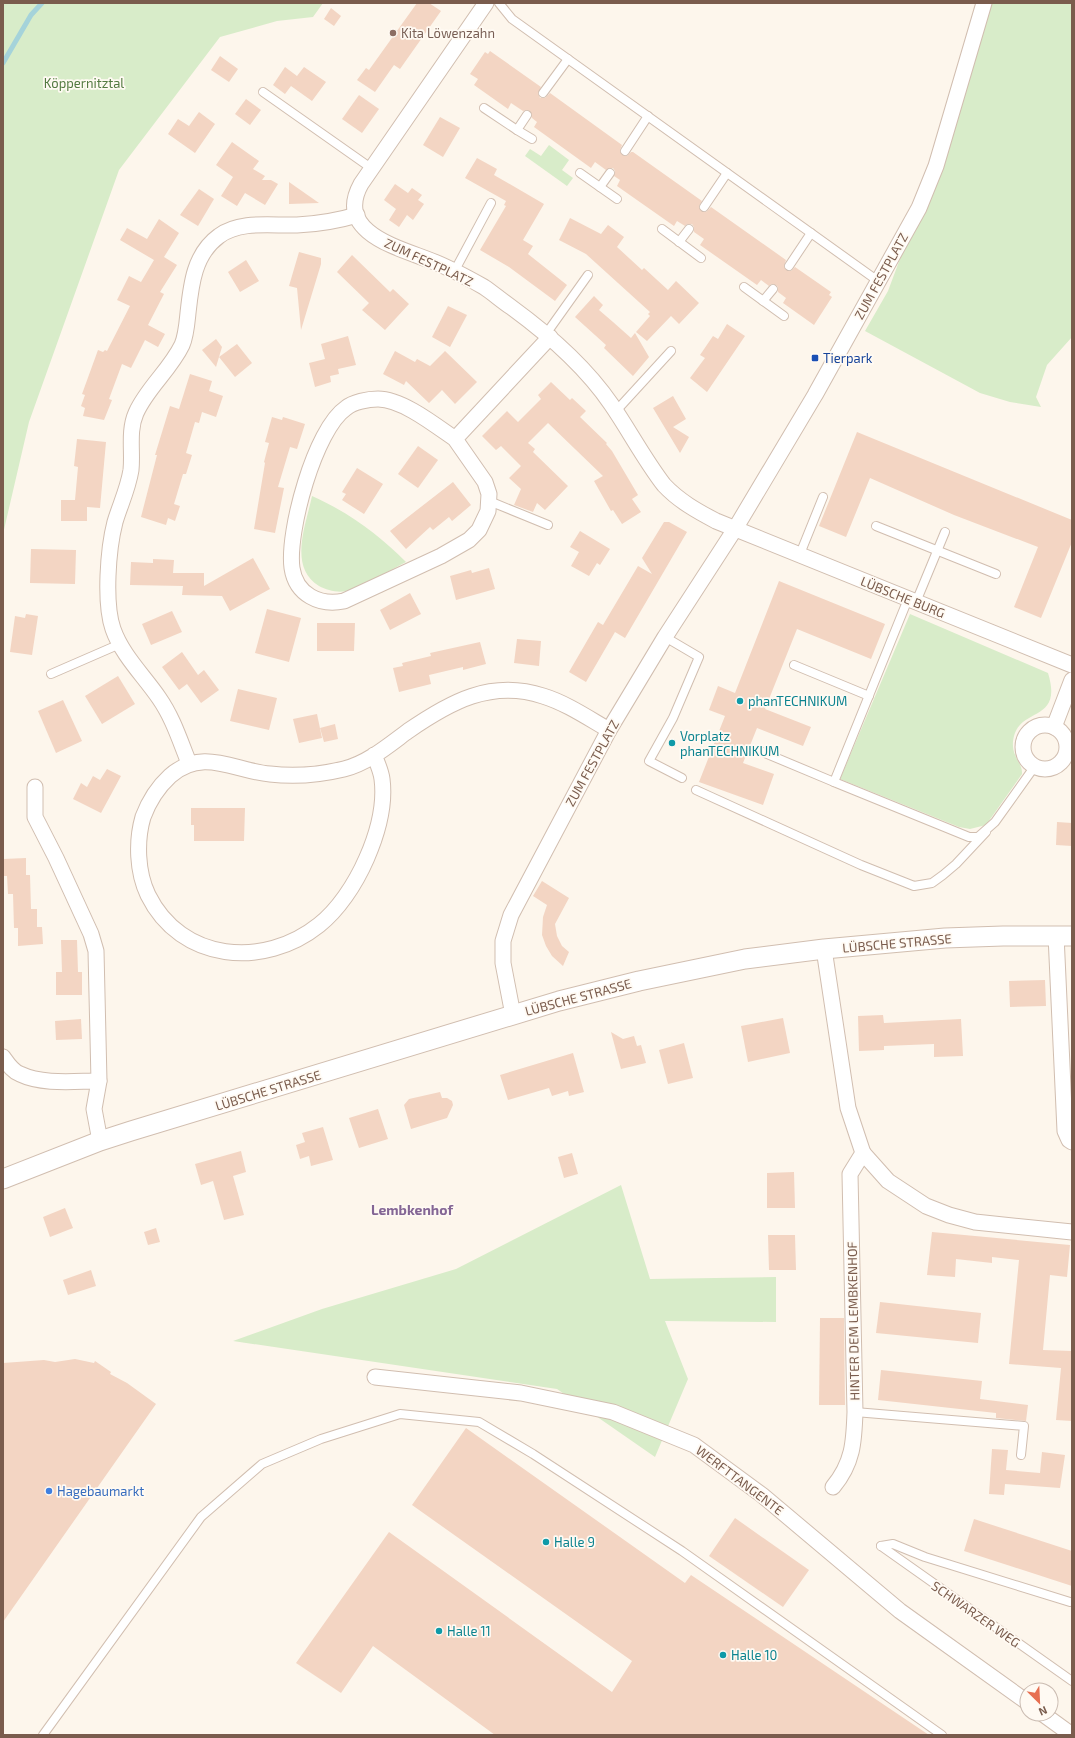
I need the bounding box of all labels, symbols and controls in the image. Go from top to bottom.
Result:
place label: Kita Löwenzahn [401,25,495,41]
marker: Kita Löwenzahn [388,28,398,38]
park label: Köppernitztal [44,75,124,91]
street label: ZUM FESTPLATZ [851,230,911,322]
street label: ZUM FESTPLATZ [382,234,476,290]
place label: Tierpark [823,350,873,366]
marker: Tierpark [810,353,820,363]
street label: LÜBSCHE BURG [858,573,948,621]
place label: phanTECHNIKUM [748,693,848,709]
marker: phanTECHNIKUM [735,696,745,706]
street label: ZUM FESTPLATZ [562,717,622,809]
place label: Vorplatz phanTECHNIKUM [680,728,780,759]
marker: Vorplatz phanTECHNIKUM [667,738,677,748]
street label: LÜBSCHE STRASSE [842,930,952,956]
street label: LÜBSCHE STRASSE [523,975,633,1019]
street label: LÜBSCHE STRASSE [213,1066,323,1114]
district label: Lembkenhof [371,1201,453,1218]
street label: HINTER DEM LEMBKENHOF [844,1241,862,1401]
street label: WERFTTANGENTE [693,1442,787,1518]
place label: Hagebaumarkt [57,1483,144,1499]
marker: Hagebaumarkt [44,1486,54,1496]
place label: Halle 9 [554,1534,595,1550]
marker: Halle 9 [541,1537,551,1547]
street label: SCHWARZER WEG [929,1577,1023,1651]
place label: Halle 11 [447,1623,491,1639]
marker: Halle 11 [434,1626,444,1636]
place label: Halle 10 [731,1647,777,1663]
marker: Halle 10 [718,1650,728,1660]
north arrow [1019,1682,1059,1722]
text: N [1037,1704,1050,1719]

